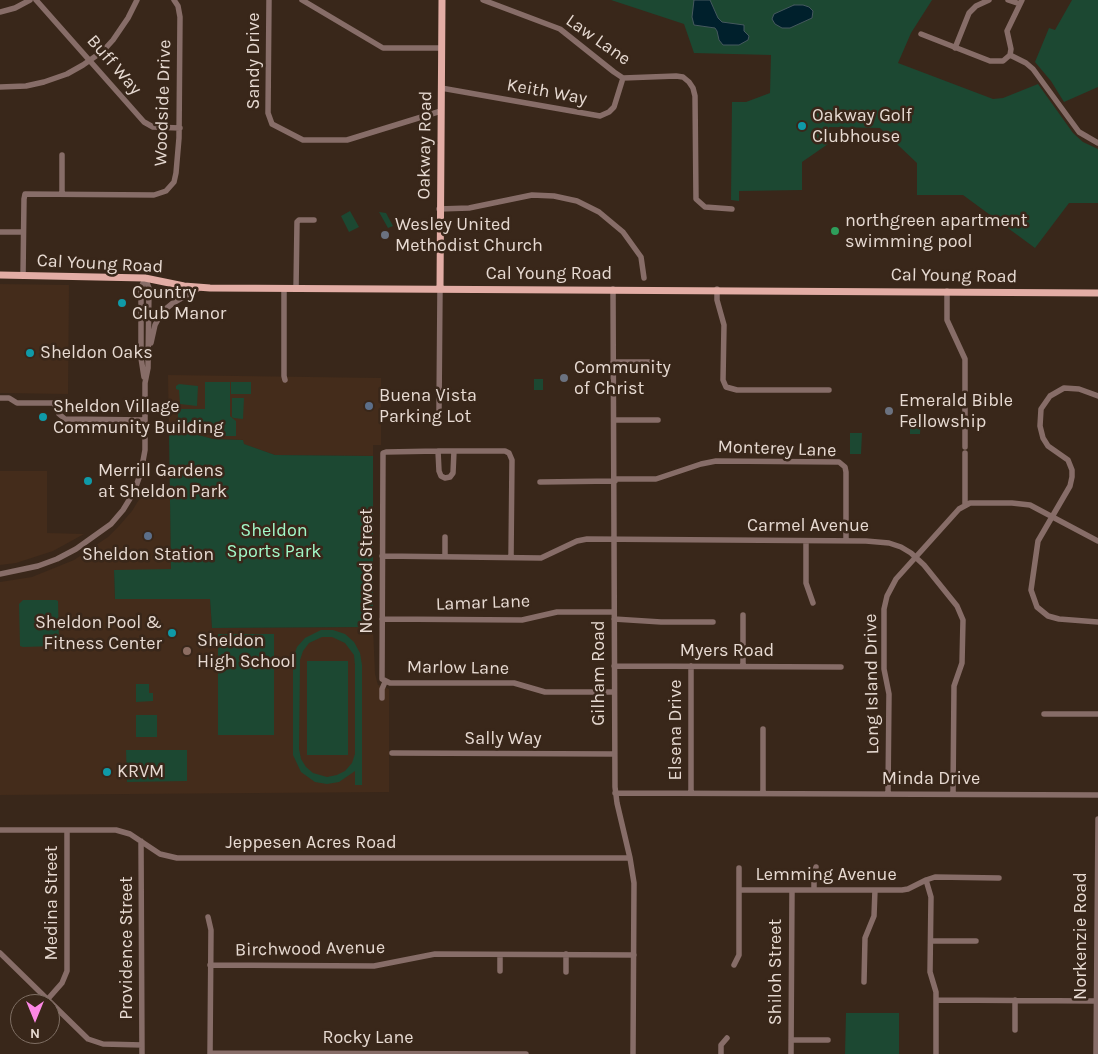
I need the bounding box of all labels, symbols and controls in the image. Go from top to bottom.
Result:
street label: Law Lane [561,10,635,70]
street label: Sandy Drive [243,12,265,110]
street label: Buff Way [82,31,146,99]
street label: Woodside Drive [150,39,176,167]
street label: Keith Way [505,74,589,110]
street label: Oakway Road [413,90,437,200]
place label: Oakway Golf Clubhouse [812,105,912,148]
marker: Oakway Golf Clubhouse [796,120,808,132]
place label: northgreen apartment swimming pool [845,210,1027,252]
place label: Wesley United Methodist Church [395,214,543,256]
marker: northgreen apartment swimming pool [829,225,841,237]
marker: Wesley United Methodist Church [379,229,391,241]
street label: Cal Young Road [36,250,164,278]
street label: Cal Young Road [486,263,612,285]
street label: Cal Young Road [891,264,1017,288]
place label: Country Club Manor [132,282,226,324]
marker: Country Club Manor [116,297,128,309]
place label: Sheldon Oaks [40,342,153,364]
marker: Sheldon Oaks [24,347,36,359]
place label: Community of Christ [574,357,671,399]
marker: Community of Christ [558,372,570,384]
place label: Buena Vista Parking Lot [379,385,477,428]
place label: Emerald Bible Fellowship [899,390,1013,432]
place label: Sheldon Village Community Building [53,396,224,438]
marker: Buena Vista Parking Lot [363,400,375,412]
marker: Emerald Bible Fellowship [883,405,895,417]
marker: Sheldon Village Community Building [37,411,49,423]
street label: Monterey Lane [717,436,837,462]
place label: Merrill Gardens at Sheldon Park [98,460,227,502]
marker: Merrill Gardens at Sheldon Park [82,475,94,487]
street label: Norwood Street [356,508,378,634]
street label: Carmel Avenue [747,515,869,537]
park label: Sheldon Sports Park [227,520,321,562]
marker: Sheldon Station [142,530,154,542]
place label: Sheldon Station [82,544,214,566]
street label: Lamar Lane [436,591,530,615]
place label: Sheldon Pool & Fitness Center [35,612,162,654]
street label: Long Island Drive [860,613,884,755]
street label: Gilham Road [588,620,610,726]
marker: Sheldon Pool & Fitness Center [166,627,178,639]
place label: Sheldon High School [197,630,295,672]
street label: Myers Road [680,640,774,662]
marker: Sheldon High School [181,645,193,657]
street label: Marlow Lane [407,656,509,680]
street label: Elsena Drive [665,680,687,780]
street label: Sally Way [464,728,542,750]
place label: KRVM [117,761,164,783]
marker: KRVM [101,766,113,778]
street label: Minda Drive [882,768,980,790]
street label: Jeppesen Acres Road [225,832,397,854]
street label: Medina Street [41,846,63,960]
street label: Lemming Avenue [755,864,897,886]
street label: Norkenzie Road [1070,872,1092,1000]
street label: Providence Street [116,876,138,1020]
street label: Shiloh Street [765,919,787,1025]
street label: Birchwood Avenue [235,937,385,961]
north arrow [10,994,60,1044]
text: N [30,1025,40,1042]
street label: Rocky Lane [322,1027,414,1049]

